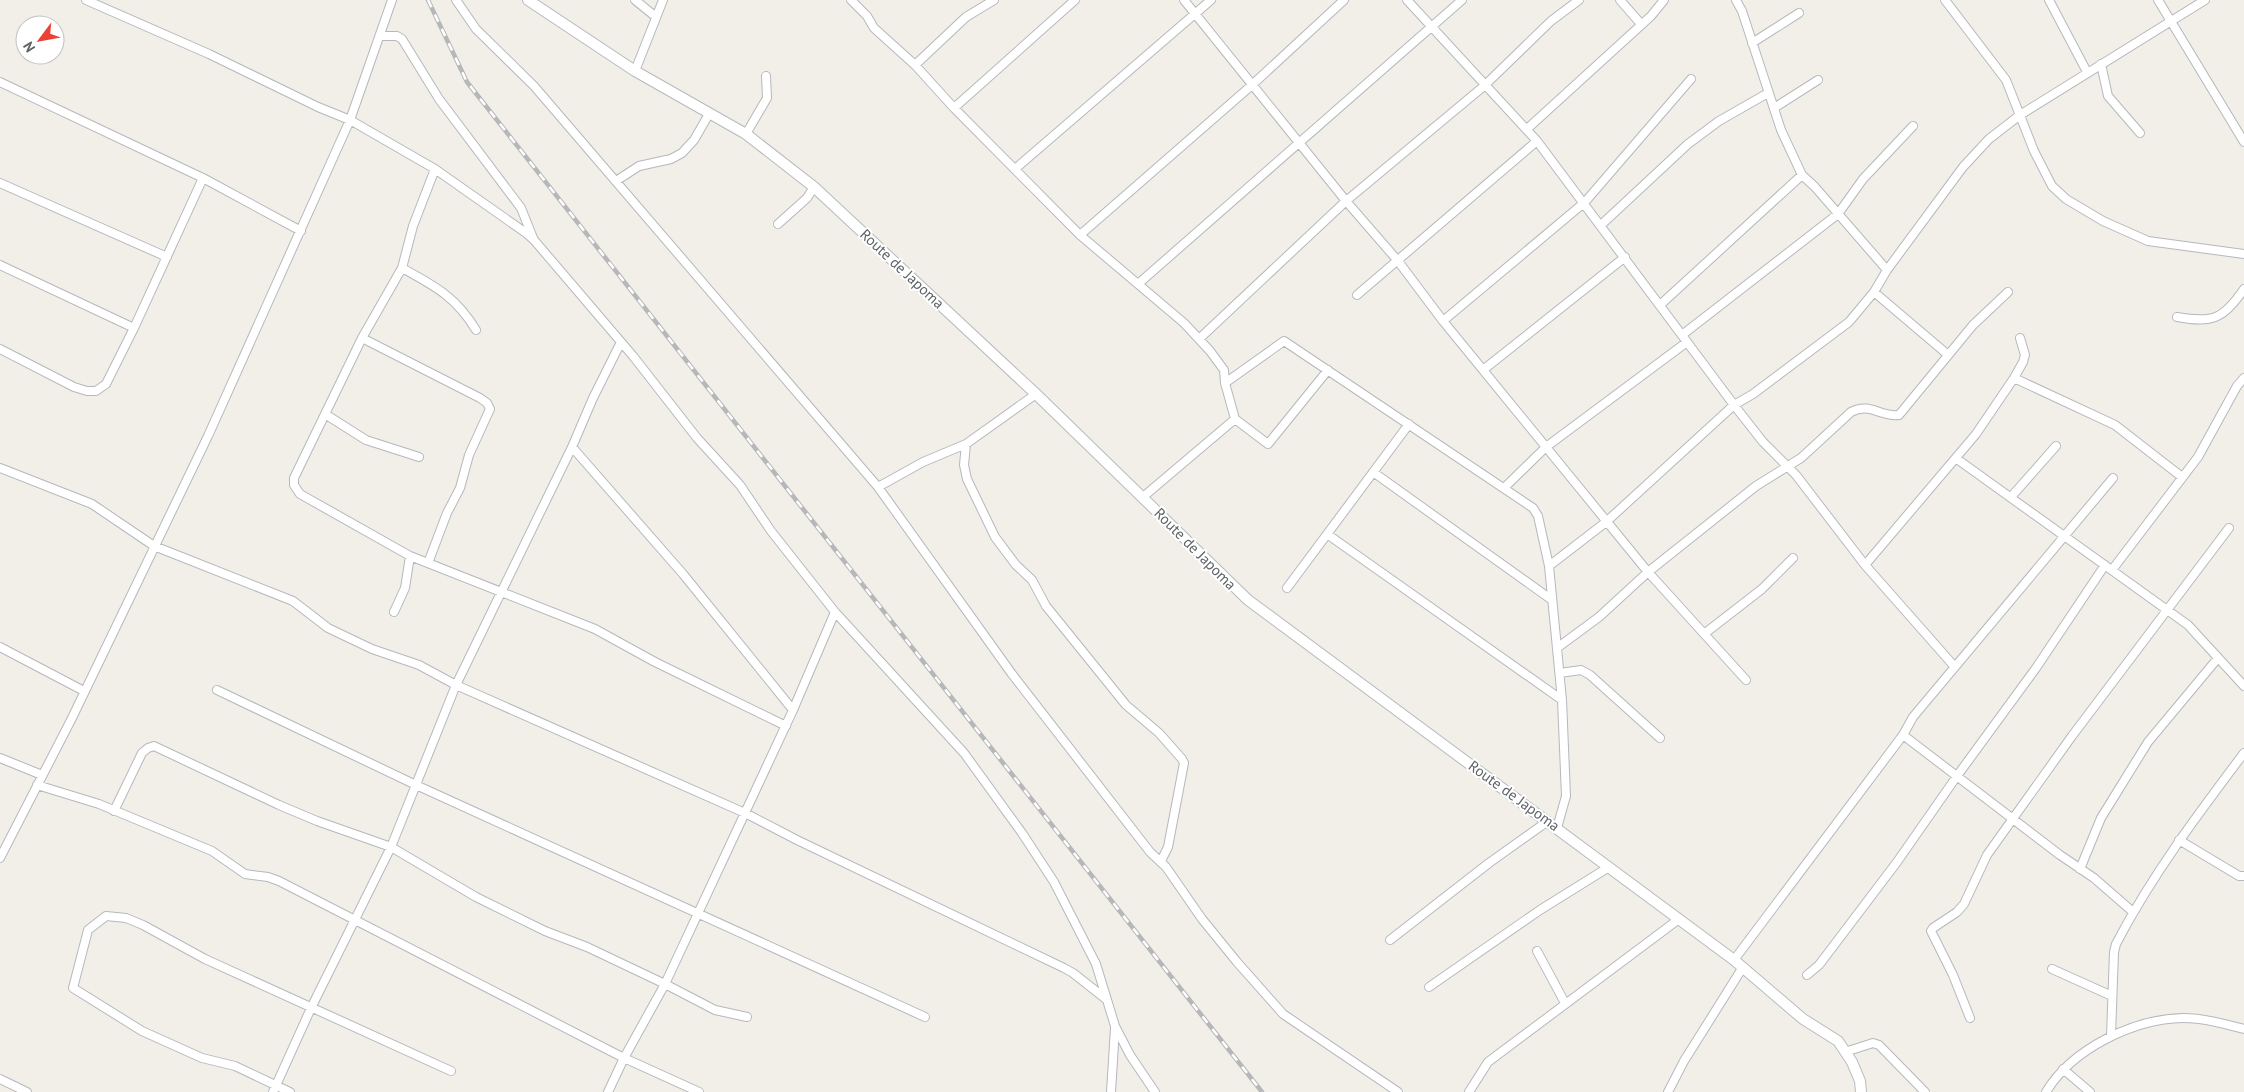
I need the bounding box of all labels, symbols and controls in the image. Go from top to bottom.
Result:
north arrow [15,15,65,65]
text: N [19,38,39,56]
street label: Route de Japoma [856,225,948,312]
street label: Route de Japoma [1150,504,1240,594]
street label: Route de Japoma [1465,756,1564,835]

